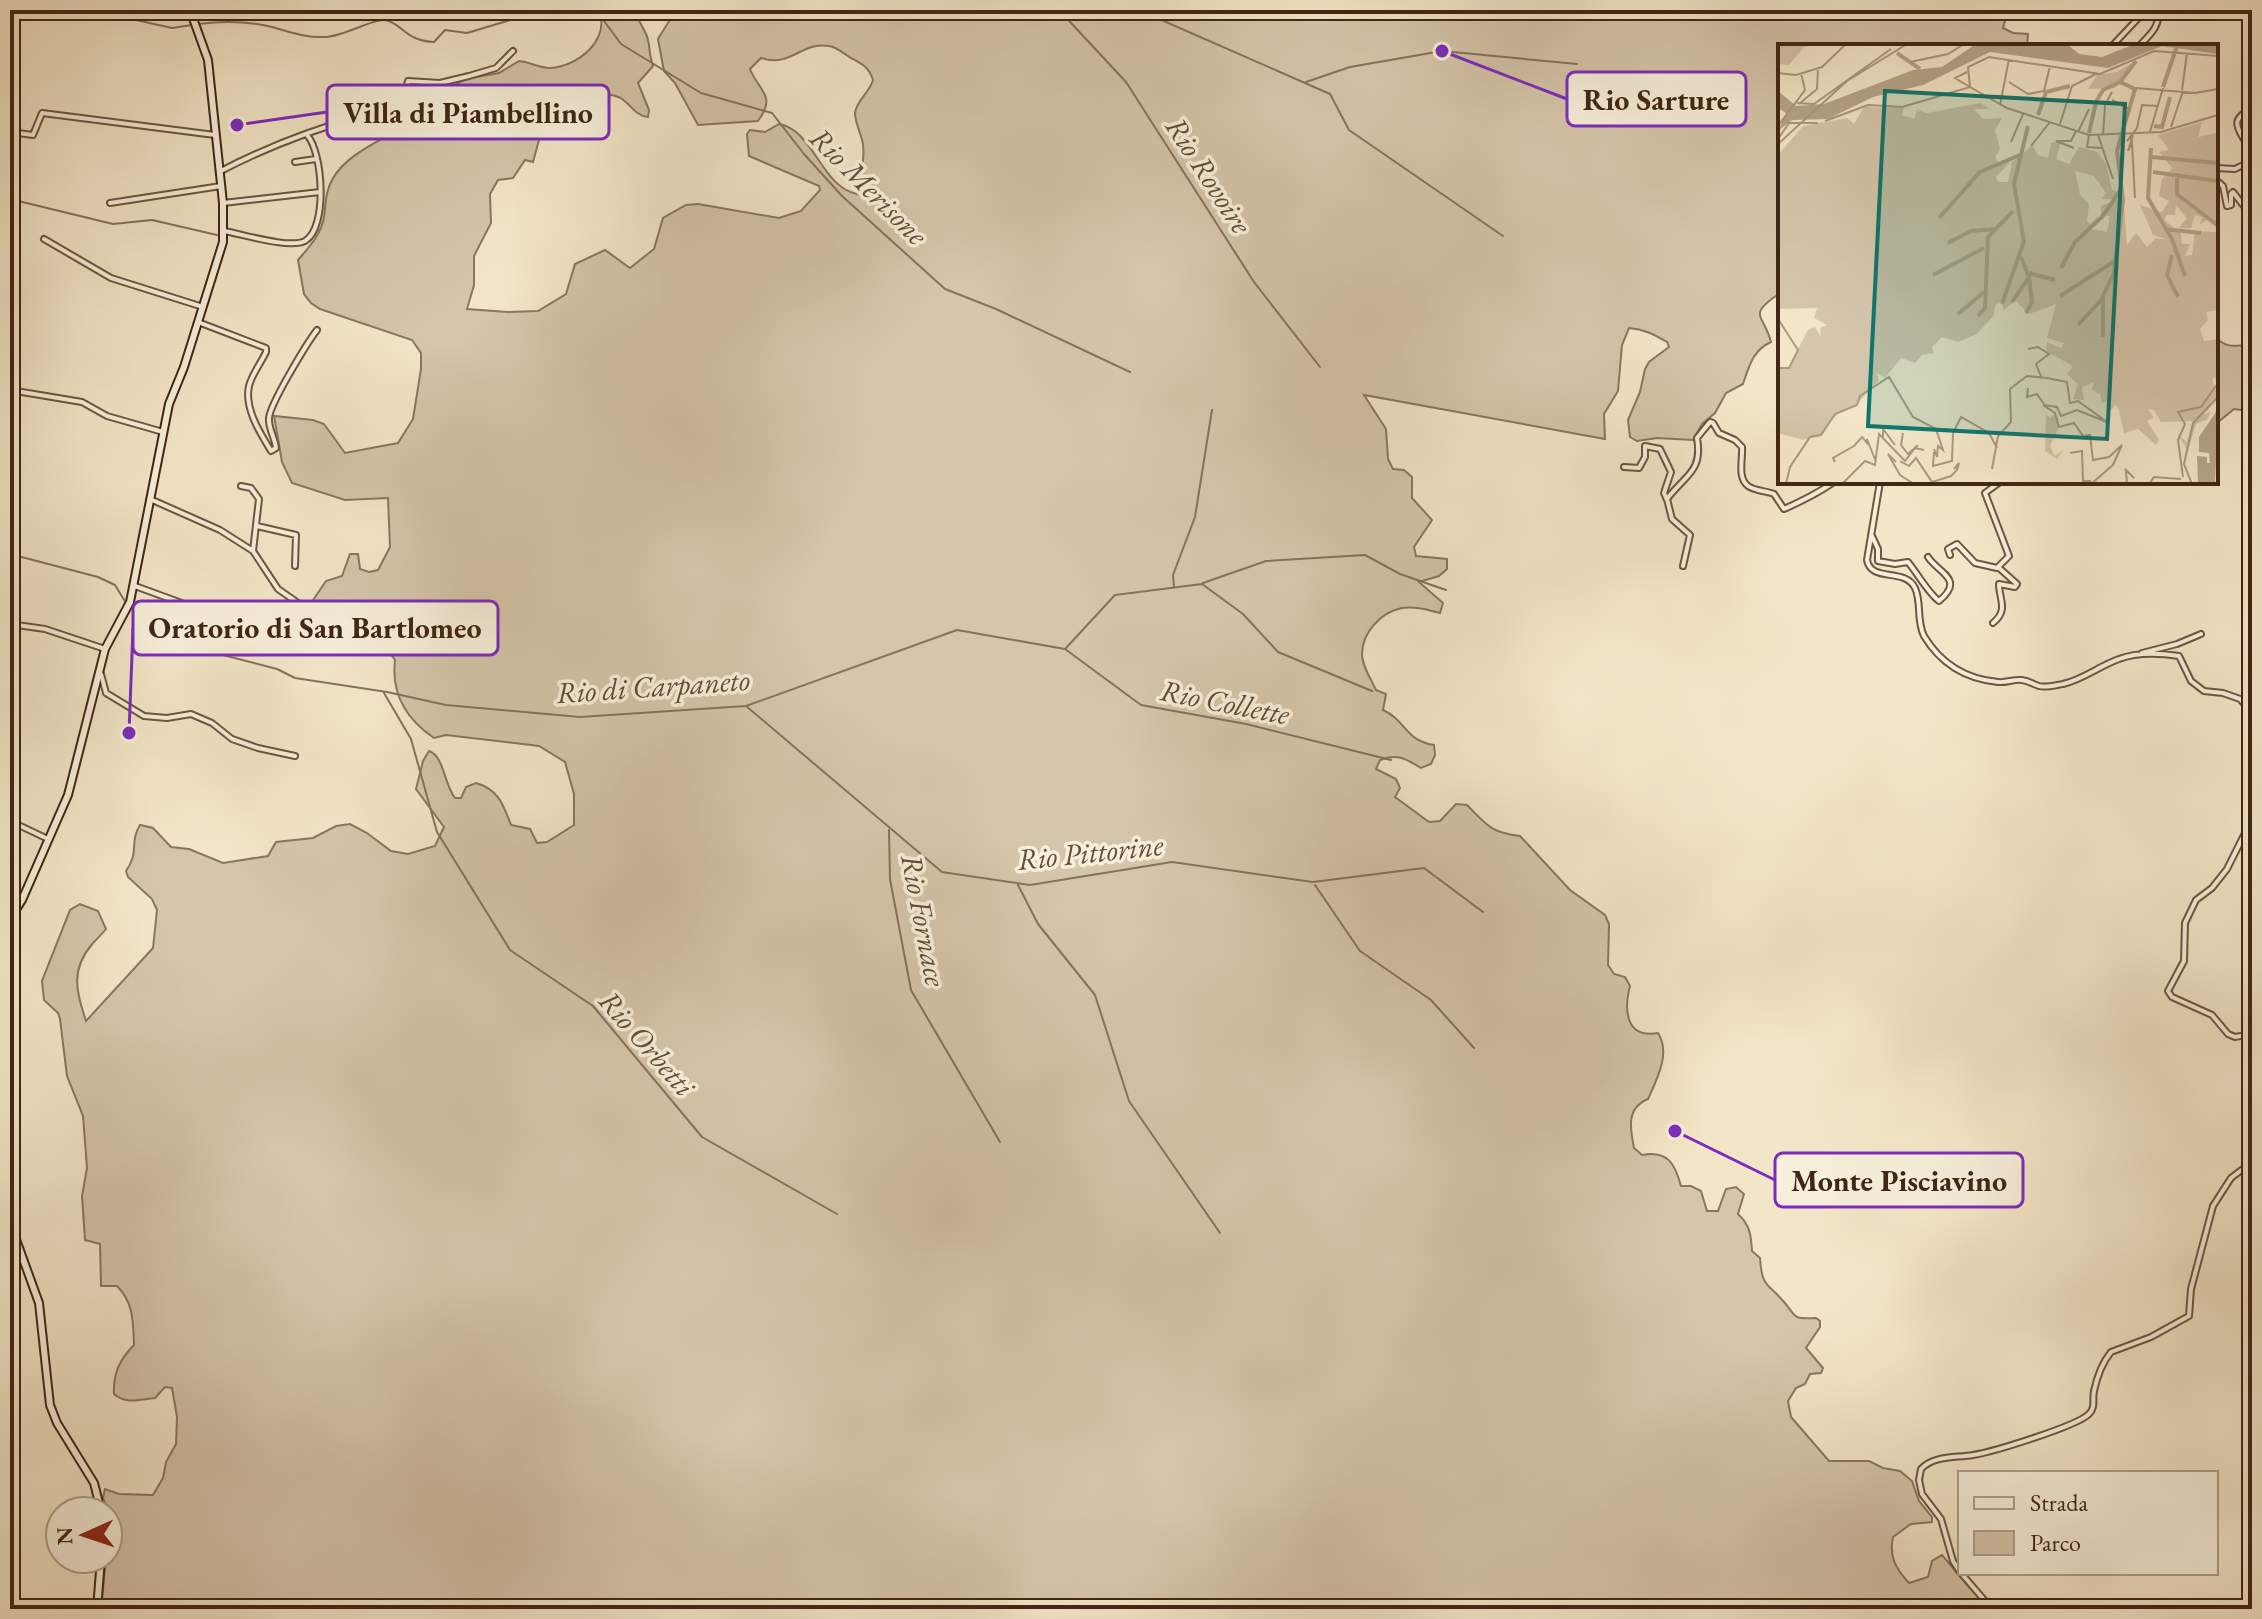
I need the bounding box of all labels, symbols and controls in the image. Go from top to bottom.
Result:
inset map [1778,44,2218,484]
callout: Rio Sarture [1567,72,1746,126]
text: Rio Sarture [1583,80,1729,119]
callout: Villa di Piambellino [327,85,609,139]
text: Villa di Piambellino [343,93,593,132]
water label: Rio Rovoire [1157,109,1262,242]
water label: Rio Merisone [801,118,937,254]
callout: Oratorio di San Bartlomeo [133,601,498,655]
text: Oratorio di San Bartlomeo [148,608,482,647]
water label: Rio di Carpaneto [555,660,751,712]
water label: Rio Collette [1157,670,1294,734]
water label: Rio Pittorine [1015,825,1166,879]
water label: Rio Fornace [892,851,956,990]
water label: Rio Orbetti [590,982,705,1105]
callout: Monte Pisciavino [1775,1153,2023,1207]
text: Monte Pisciavino [1791,1161,2007,1200]
legend [1958,1471,2218,1575]
text: Strada [2030,1487,2088,1518]
north arrow [44,1495,124,1575]
text: N [50,1526,79,1546]
text: Parco [2030,1527,2081,1558]

